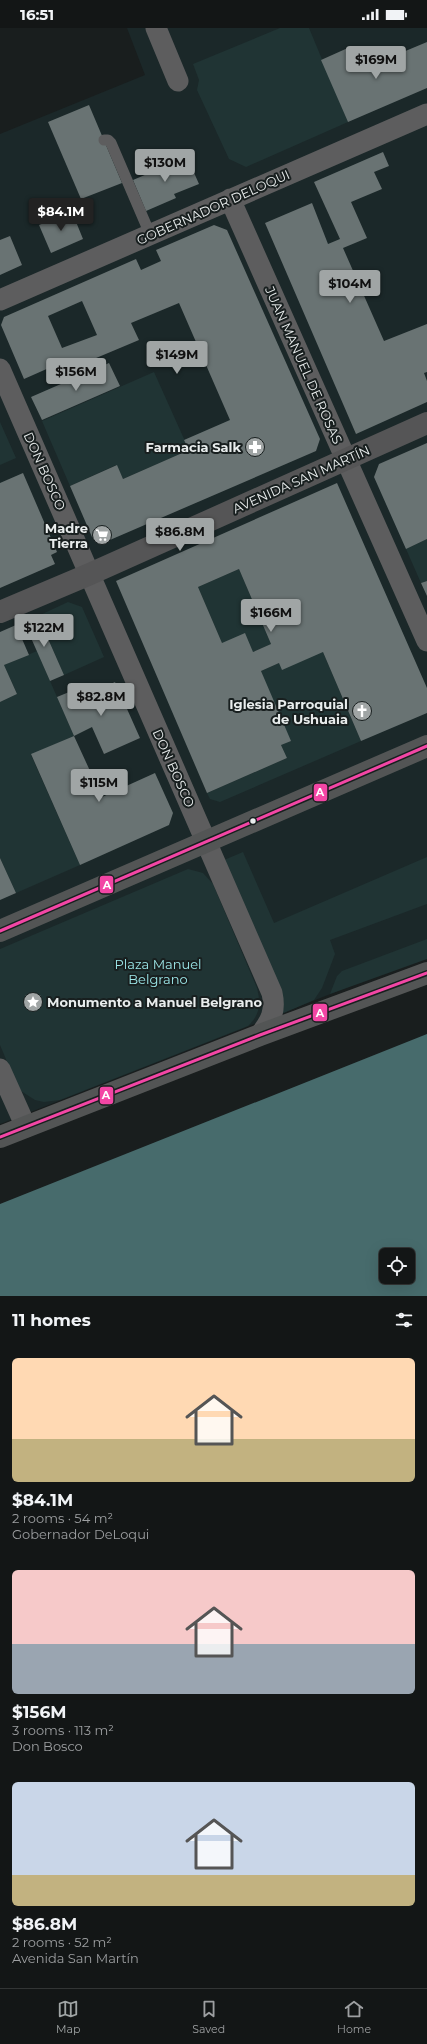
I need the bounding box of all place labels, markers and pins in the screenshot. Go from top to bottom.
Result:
pin: $169M [348,46,404,80]
pin: $130M [137,149,193,183]
pin: $84.1M [28,198,94,232]
pin: $104M [322,270,378,304]
pin: $149M [149,341,205,375]
pin: $156M [48,358,104,392]
pharmacy icon: Farmacia Salk [244,436,266,458]
place label: Farmacia Salk [146,439,241,455]
pin: $86.8M [147,518,213,552]
place label: Madre Tierra [45,520,88,551]
supermarket icon: Madre Tierra [91,524,113,546]
pin: $166M [243,599,299,633]
pin: $122M [16,614,72,648]
pin: $82.8M [68,683,134,717]
place label: Iglesia Parroquial de Ushuaia [229,696,348,727]
church icon: Iglesia Parroquial de Ushuaia [351,700,373,722]
pin: $115M [71,769,127,803]
unlabelled marker [248,816,258,826]
place icon: Monumento a Manuel Belgrano [22,991,44,1013]
place label: Monumento a Manuel Belgrano [47,994,263,1010]

